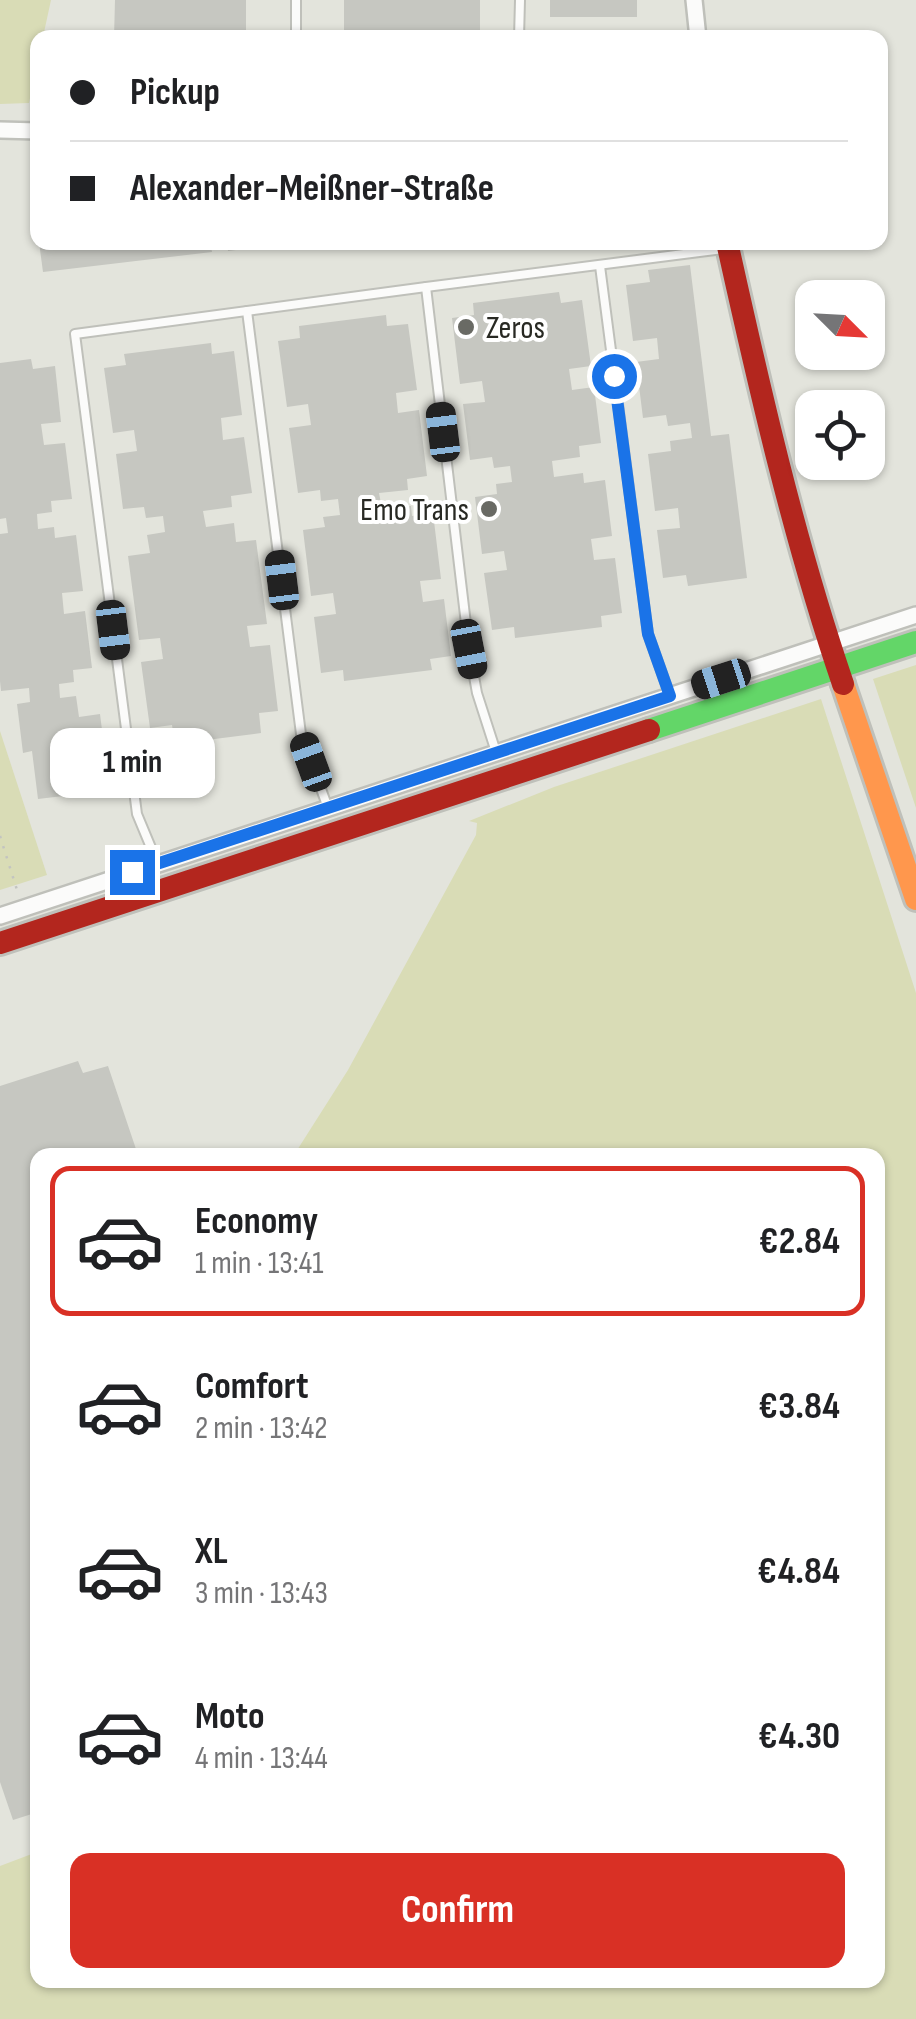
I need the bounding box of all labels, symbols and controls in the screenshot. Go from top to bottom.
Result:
text: Pickup [130,70,220,115]
text: Alexander-Meißner-Straße [130,166,494,211]
north arrow [795,280,885,370]
map controls [795,280,885,480]
place label: Zeros [486,309,545,348]
marker: Zeros [455,316,477,338]
route start [592,354,637,399]
button: locate [795,390,885,480]
car [424,400,462,464]
place label: Emo Trans [360,491,469,530]
marker: Emo Trans [478,498,500,520]
car [263,548,301,612]
car [94,598,132,662]
car [449,617,489,681]
car [688,655,754,703]
callout: 1 min [49,727,214,797]
car [287,729,335,795]
text: 1 min [103,743,162,782]
route end [110,850,155,895]
icon: car [75,1196,165,1286]
text: Economy [195,1199,318,1244]
text: €2.84 [759,1219,840,1264]
text: 1 min · 13:41 [195,1244,323,1283]
icon: car [75,1361,165,1451]
text: Comfort [195,1364,309,1409]
text: €3.84 [758,1384,840,1429]
text: 2 min · 13:42 [195,1409,327,1448]
icon: car [75,1526,165,1616]
text: XL [195,1529,228,1574]
text: €4.84 [757,1549,840,1594]
text: 3 min · 13:43 [195,1574,328,1613]
icon: car [75,1691,165,1781]
text: Moto [195,1694,265,1739]
text: €4.30 [758,1714,840,1759]
text: 4 min · 13:44 [195,1739,328,1778]
button: Confirm [70,1853,845,1968]

